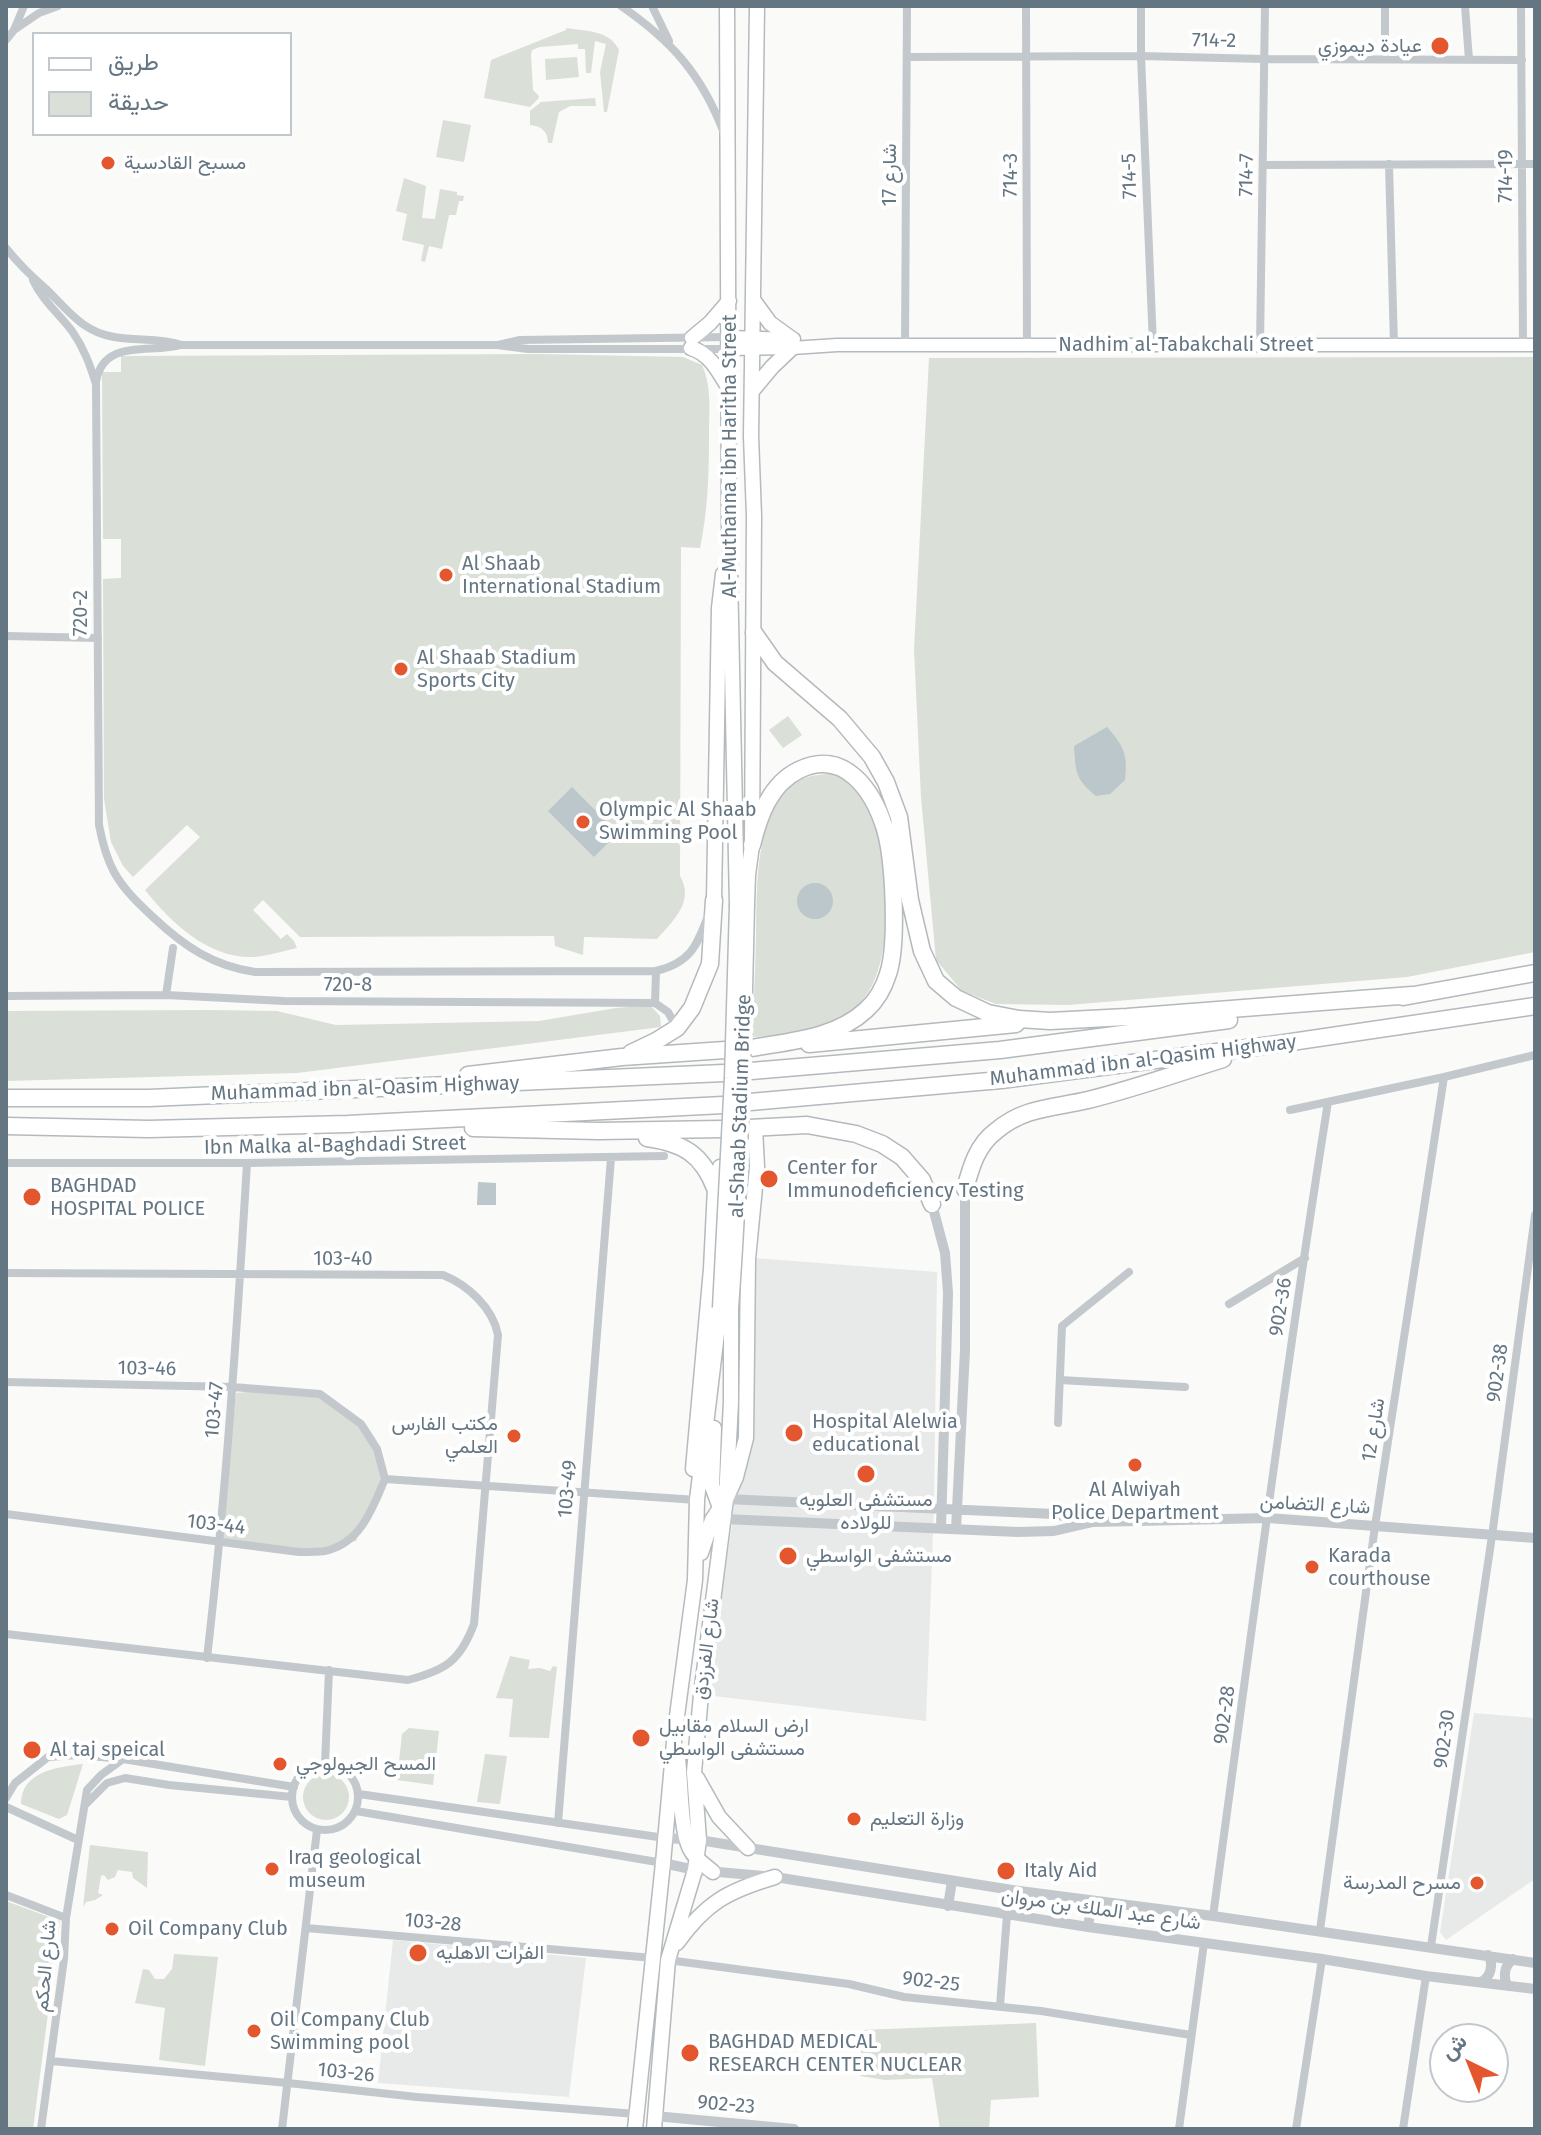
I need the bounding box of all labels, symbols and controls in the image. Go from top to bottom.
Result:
street label: 714-2 [1192,29,1236,53]
legend [32,32,292,136]
place label: عيادة ديموزي [1318,34,1422,58]
marker: عيادة ديموزي [1429,35,1451,57]
text: طريق [108,48,159,76]
text: حديقة [108,88,169,116]
street label: شارع 17 [878,143,902,207]
street label: 714-19 [1494,149,1518,203]
place label: مسبح القادسية [124,151,246,175]
street label: 714-3 [999,153,1023,197]
street label: 714-5 [1117,153,1143,199]
street label: 714-7 [1235,153,1259,197]
marker: مسبح القادسية [99,154,117,172]
street label: Al-Muthanna ibn Haritha Street [718,314,742,598]
street label: Nadhim al-Tabakchali Street [1058,333,1314,357]
place label: Al Shaab International Stadium [462,552,661,599]
marker: Al Shaab International Stadium [437,566,455,584]
street label: 720-2 [69,590,93,636]
place label: Al Shaab Stadium Sports City [417,646,576,693]
marker: Al Shaab Stadium Sports City [392,660,410,678]
place label: Olympic Al Shaab Swimming Pool [599,798,757,845]
marker: Olympic Al Shaab Swimming Pool [574,813,592,831]
street label: 720-8 [324,973,372,997]
street label: al-Shaab Stadium Bridge [725,994,757,1218]
street label: Muhammad ibn al-Qasim Highway [988,1030,1298,1092]
street label: Muhammad ibn al-Qasim Highway [210,1072,520,1106]
street label: Ibn Malka al-Baghdadi Street [204,1132,466,1160]
place label: Center for Immunodeficiency Testing [787,1156,1024,1203]
marker: Center for Immunodeficiency Testing [758,1168,780,1190]
place label: BAGHDAD HOSPITAL POLICE [50,1174,205,1221]
marker: BAGHDAD HOSPITAL POLICE [21,1186,43,1208]
street label: 103-40 [313,1247,373,1271]
street label: 902-36 [1265,1276,1297,1338]
street label: 902-38 [1482,1342,1514,1404]
street label: 103-46 [117,1356,177,1382]
street label: 103-47 [201,1381,229,1439]
street label: شارع 12 [1357,1396,1391,1464]
place label: Hospital Alelwia educational [812,1410,958,1457]
place label: مكتب الفارس العلمي [392,1412,498,1459]
marker: Hospital Alelwia educational [783,1422,805,1444]
marker: مكتب الفارس العلمي [505,1427,523,1445]
marker: Al Alwiyah Police Department [1126,1456,1144,1474]
street label: 103-49 [554,1459,582,1519]
marker: مستشفى العلويه للولاده [855,1463,877,1485]
place label: Al Alwiyah Police Department [1051,1478,1219,1525]
place label: مستشفى العلويه للولاده [799,1488,933,1535]
street label: شارع التضامن [1259,1490,1371,1520]
street label: 103-44 [185,1510,247,1540]
place label: مستشفى الواسطي [806,1544,952,1568]
place label: Karada courthouse [1328,1544,1431,1591]
marker: مستشفى الواسطي [777,1545,799,1567]
marker: Karada courthouse [1303,1558,1321,1576]
street label: شارع الفرزدق [689,1597,725,1701]
street label: 902-28 [1209,1684,1241,1746]
street label: 902-30 [1429,1708,1461,1770]
place label: ارض السلام مقابيل مستشفى الواسطي [659,1714,809,1761]
marker: ارض السلام مقابيل مستشفى الواسطي [630,1727,652,1749]
place label: Al taj speical [50,1738,165,1762]
marker: Al taj speical [21,1739,43,1761]
place label: المسح الجيولوجي [296,1752,436,1776]
marker: المسح الجيولوجي [271,1755,289,1773]
place label: وزارة التعليم [870,1807,964,1831]
marker: وزارة التعليم [845,1810,863,1828]
place label: Iraq geological museum [288,1846,421,1893]
place label: Italy Aid [1024,1859,1098,1883]
marker: Iraq geological museum [263,1860,281,1878]
marker: Italy Aid [995,1860,1017,1882]
place label: مسرح المدرسة [1343,1871,1461,1895]
marker: مسرح المدرسة [1468,1874,1486,1892]
street label: شارع عبد الملك بن مروان [1000,1884,1202,1936]
street label: 103-28 [403,1909,463,1937]
place label: Oil Company Club [128,1917,288,1941]
street label: شارع الحكم [30,1919,62,2013]
marker: Oil Company Club [103,1920,121,1938]
place label: الفرات الاهليه [436,1941,544,1965]
marker: الفرات الاهليه [407,1942,429,1964]
street label: 902-25 [901,1967,961,1997]
place label: Oil Company Club Swimming pool [270,2008,430,2055]
marker: Oil Company Club Swimming pool [245,2022,263,2040]
north arrow [1429,2023,1509,2103]
text: ش [1435,2028,1473,2065]
place label: BAGHDAD MEDICAL RESEARCH CENTER NUCLEAR [708,2030,962,2077]
marker: BAGHDAD MEDICAL RESEARCH CENTER NUCLEAR [679,2042,701,2064]
street label: 103-26 [316,2058,376,2088]
street label: 902-23 [696,2091,756,2119]

